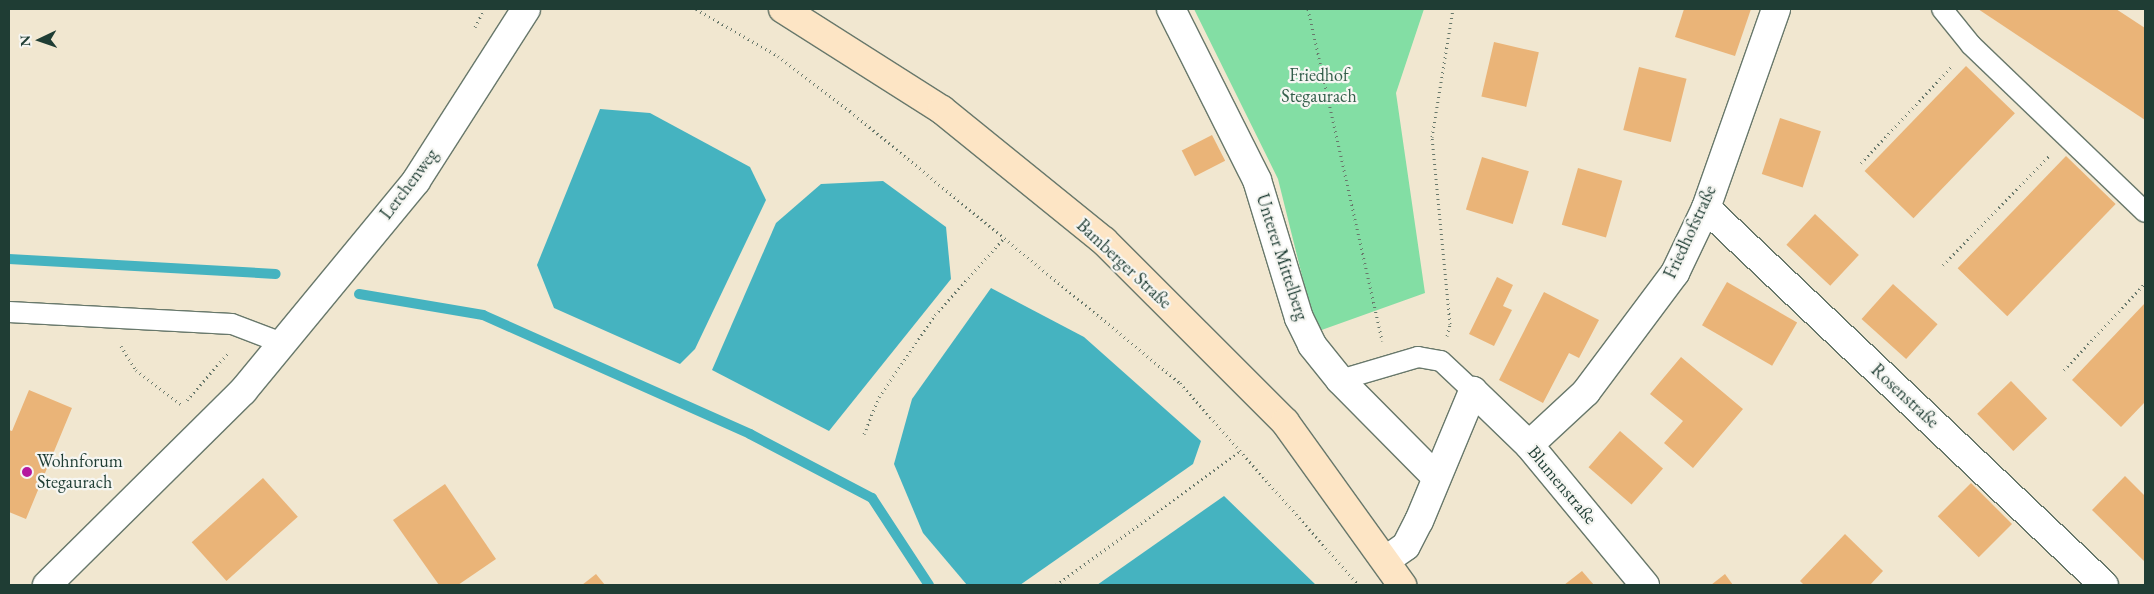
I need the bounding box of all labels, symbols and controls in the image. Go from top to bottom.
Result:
north arrow [15,15,65,65]
text: N [16,35,34,47]
park label: Friedhof Stegaurach [1281,65,1357,108]
street label: Lerchenweg [375,144,443,224]
street label: Friedhofstraße [1659,182,1721,282]
street label: Unterer Mittelberg [1251,191,1313,323]
street label: Bamberger Straße [1072,215,1176,313]
street label: Rosenstraße [1867,359,1943,433]
street label: Blumenstraße [1523,441,1601,529]
place label: Wohnforum Stegaurach [37,451,123,494]
marker: Wohnforum Stegaurach [21,466,33,478]

